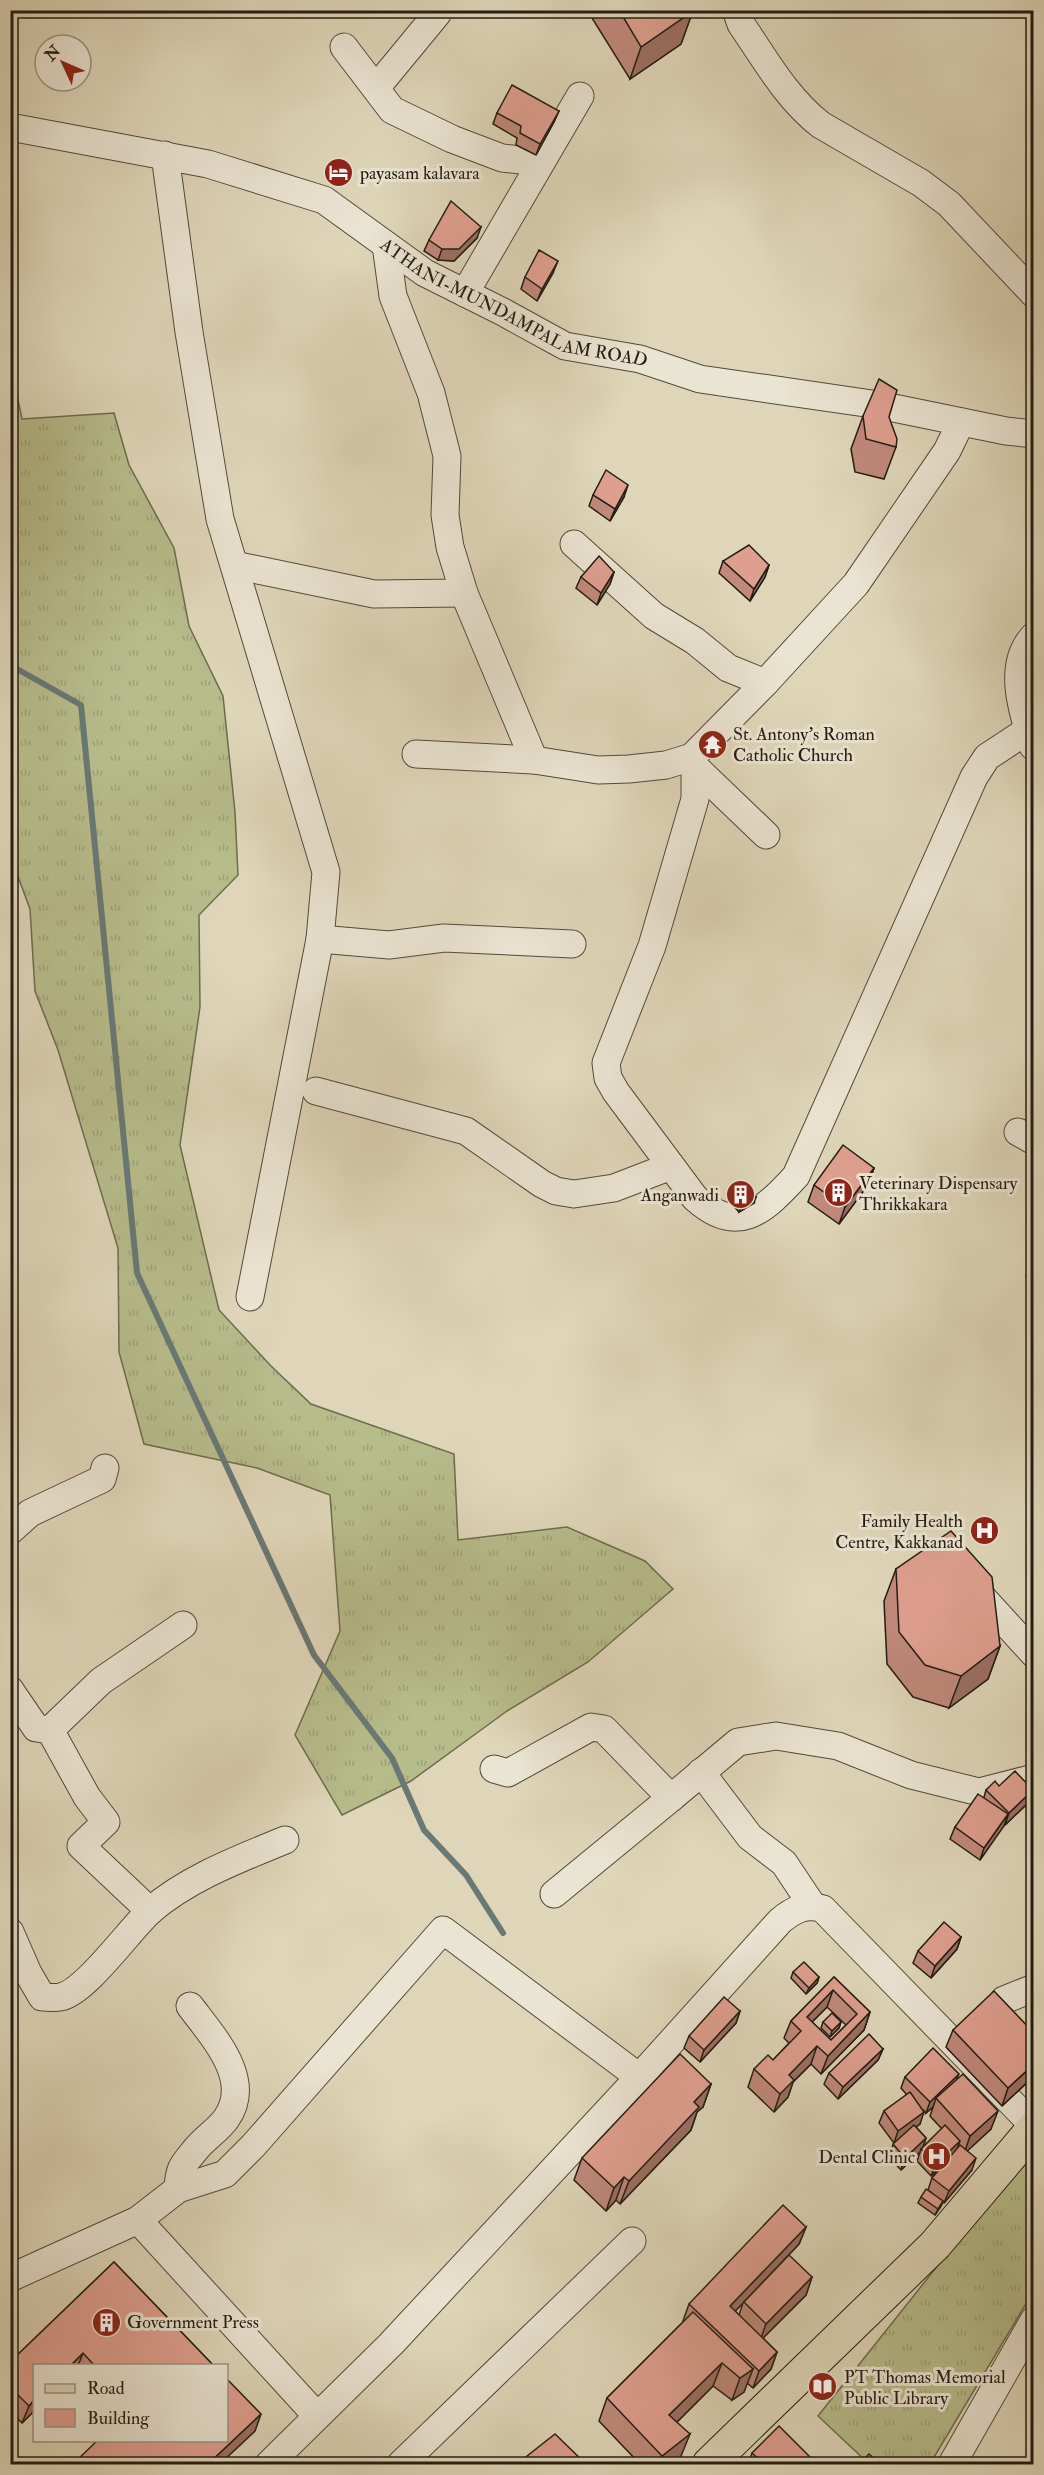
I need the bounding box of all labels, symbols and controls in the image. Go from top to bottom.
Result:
north arrow [33,33,93,93]
text: N [40,41,66,66]
hotel icon: payasam kalavara [323,157,355,189]
place label: payasam kalavara [359,162,480,185]
street label: ATHANI-MUNDAMPALAM ROAD [375,233,651,373]
place label: St. Antony's Roman Catholic Church [733,723,875,767]
temple icon: St. Antony's Roman Catholic Church [696,728,728,760]
place label: Veterinary Dispensary Thrikkakara [859,1172,1019,1216]
building icon: Veterinary Dispensary Thrikkakara [822,1177,854,1209]
building icon: Anganwadi [724,1179,756,1211]
place label: Anganwadi [640,1184,719,1207]
place label: Family Health Centre, Kakkanad [835,1510,964,1554]
hospital icon: Family Health Centre, Kakkanad [968,1515,1000,1547]
hospital icon: Dental Clinic [920,2141,952,2173]
place label: Dental Clinic [818,2146,915,2169]
building icon: Government Press [90,2306,122,2338]
place label: Government Press [127,2311,259,2334]
legend [33,2364,228,2442]
place label: PT Thomas Memorial Public Library [844,2366,1006,2410]
library icon: PT Thomas Memorial Public Library [807,2371,839,2403]
text: Road [87,2377,125,2400]
text: Building [87,2407,150,2430]

